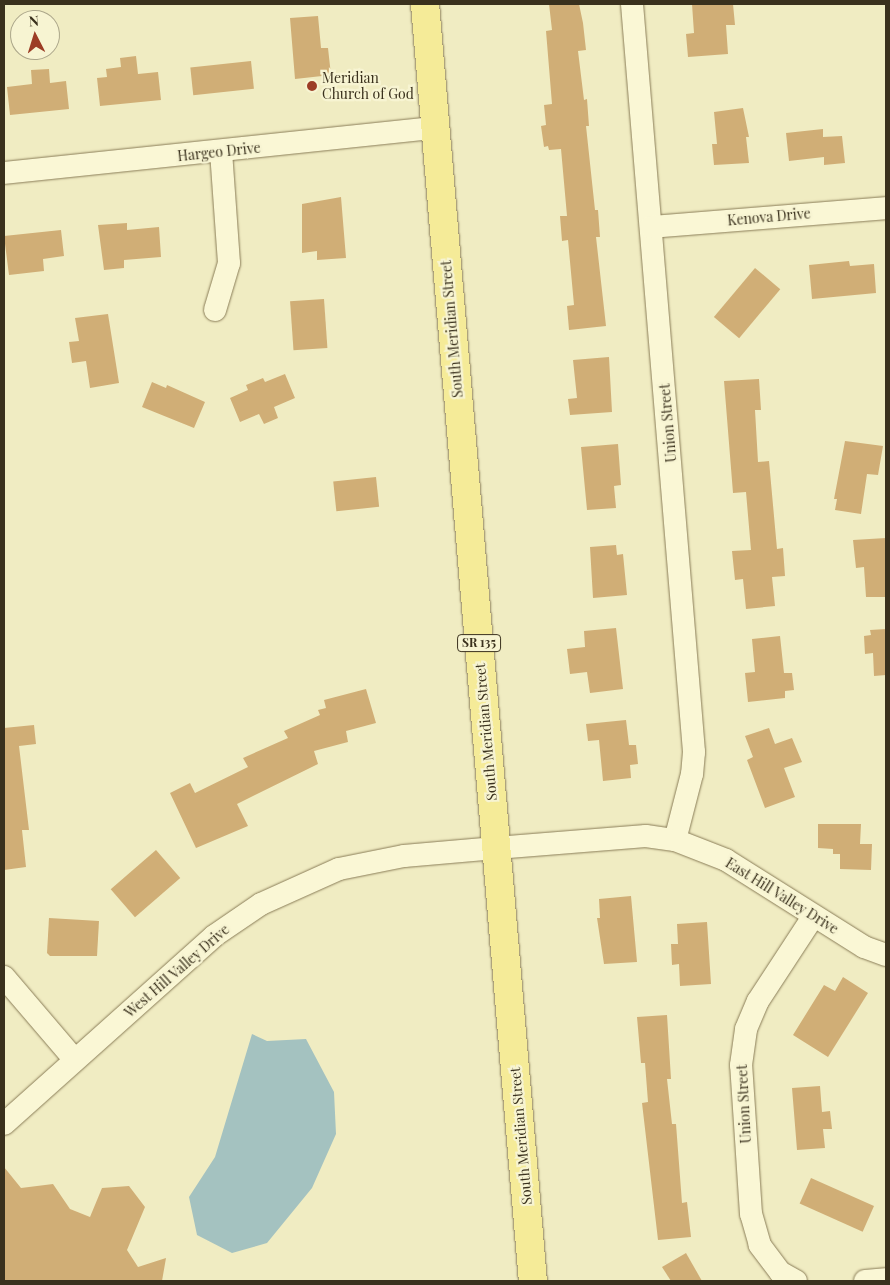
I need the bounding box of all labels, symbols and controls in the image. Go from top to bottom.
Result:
north arrow [10,10,60,60]
text: N [28,11,40,30]
place label: Meridian Church of God [322,70,414,102]
marker: Meridian Church of God [306,80,318,92]
street label: Hargeo Drive [177,139,261,165]
street label: Kenova Drive [727,205,811,229]
street label: South Meridian Street [438,260,466,398]
street label: Union Street [656,383,680,463]
road number: SR 135 [456,634,502,652]
street label: South Meridian Street [472,663,500,801]
street label: East Hill Valley Drive [722,854,842,938]
street label: West Hill Valley Drive [121,921,233,1021]
street label: Union Street [734,1064,754,1144]
street label: South Meridian Street [507,1067,535,1205]

